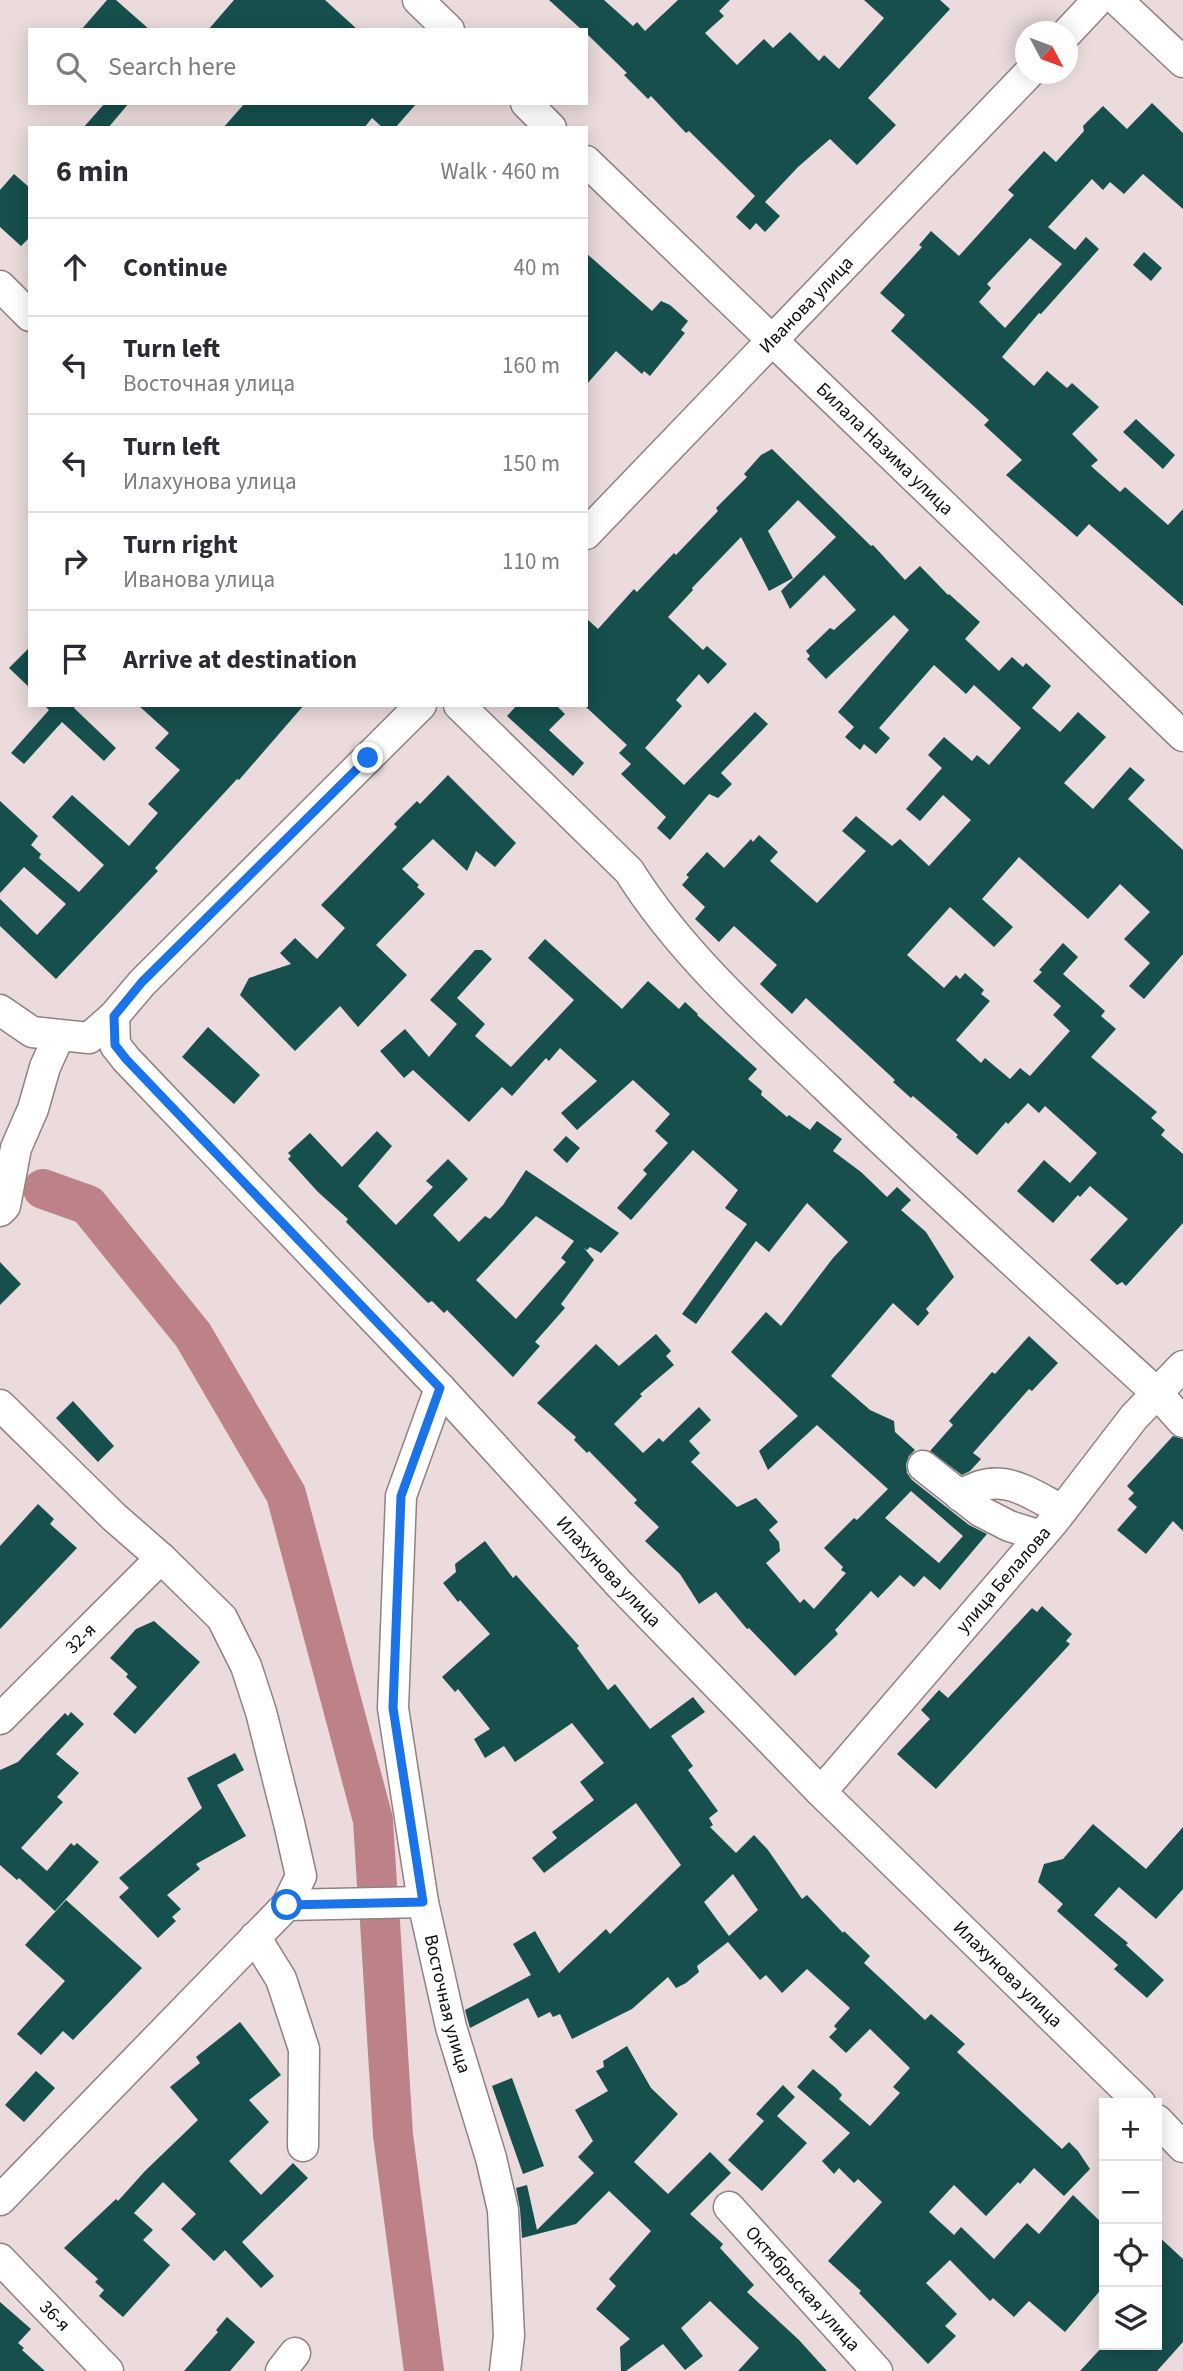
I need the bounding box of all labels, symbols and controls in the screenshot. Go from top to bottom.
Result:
north arrow [1015,21,1078,84]
search box [28,28,588,105]
icon: search [52,48,90,86]
text: Search here [108,48,236,85]
text: 6 min [56,150,129,193]
text: Walk · 460 m [441,155,560,188]
icon: ahead [56,248,94,286]
text: Continue [123,249,228,286]
street label: Иванова улица [753,250,860,359]
text: 40 m [513,251,560,284]
text: Turn left [123,330,220,367]
icon: left [56,346,94,384]
text: 160 m [502,349,560,382]
text: Восточная улица [123,367,295,400]
street label: Билала Назима улица [810,376,960,522]
text: Turn left [123,428,220,465]
icon: left [56,444,94,482]
text: 150 m [502,447,560,480]
text: Илахунова улица [123,465,296,498]
text: Turn right [123,526,238,563]
icon: right [56,542,94,580]
text: 110 m [502,545,560,578]
text: Иванова улица [123,563,275,596]
icon: arrive [56,640,94,678]
text: Arrive at destination [123,641,357,678]
route end [352,742,383,773]
street label: Илахунова улица [550,1510,667,1633]
street label: улица Белалова [950,1520,1057,1639]
street label: 32-я [59,1617,102,1660]
route start [271,1889,302,1920]
street label: Илахунова улица [947,1914,1069,2034]
street label: Восточная улица [417,1932,478,2077]
map controls [1099,2098,1162,2350]
button: + [1099,2098,1162,2161]
button: − [1099,2161,1162,2224]
street label: Октябрьская улица [739,2220,867,2357]
button: locate [1099,2224,1162,2287]
button: layers [1099,2287,1162,2350]
street label: 36-я [33,2294,77,2338]

